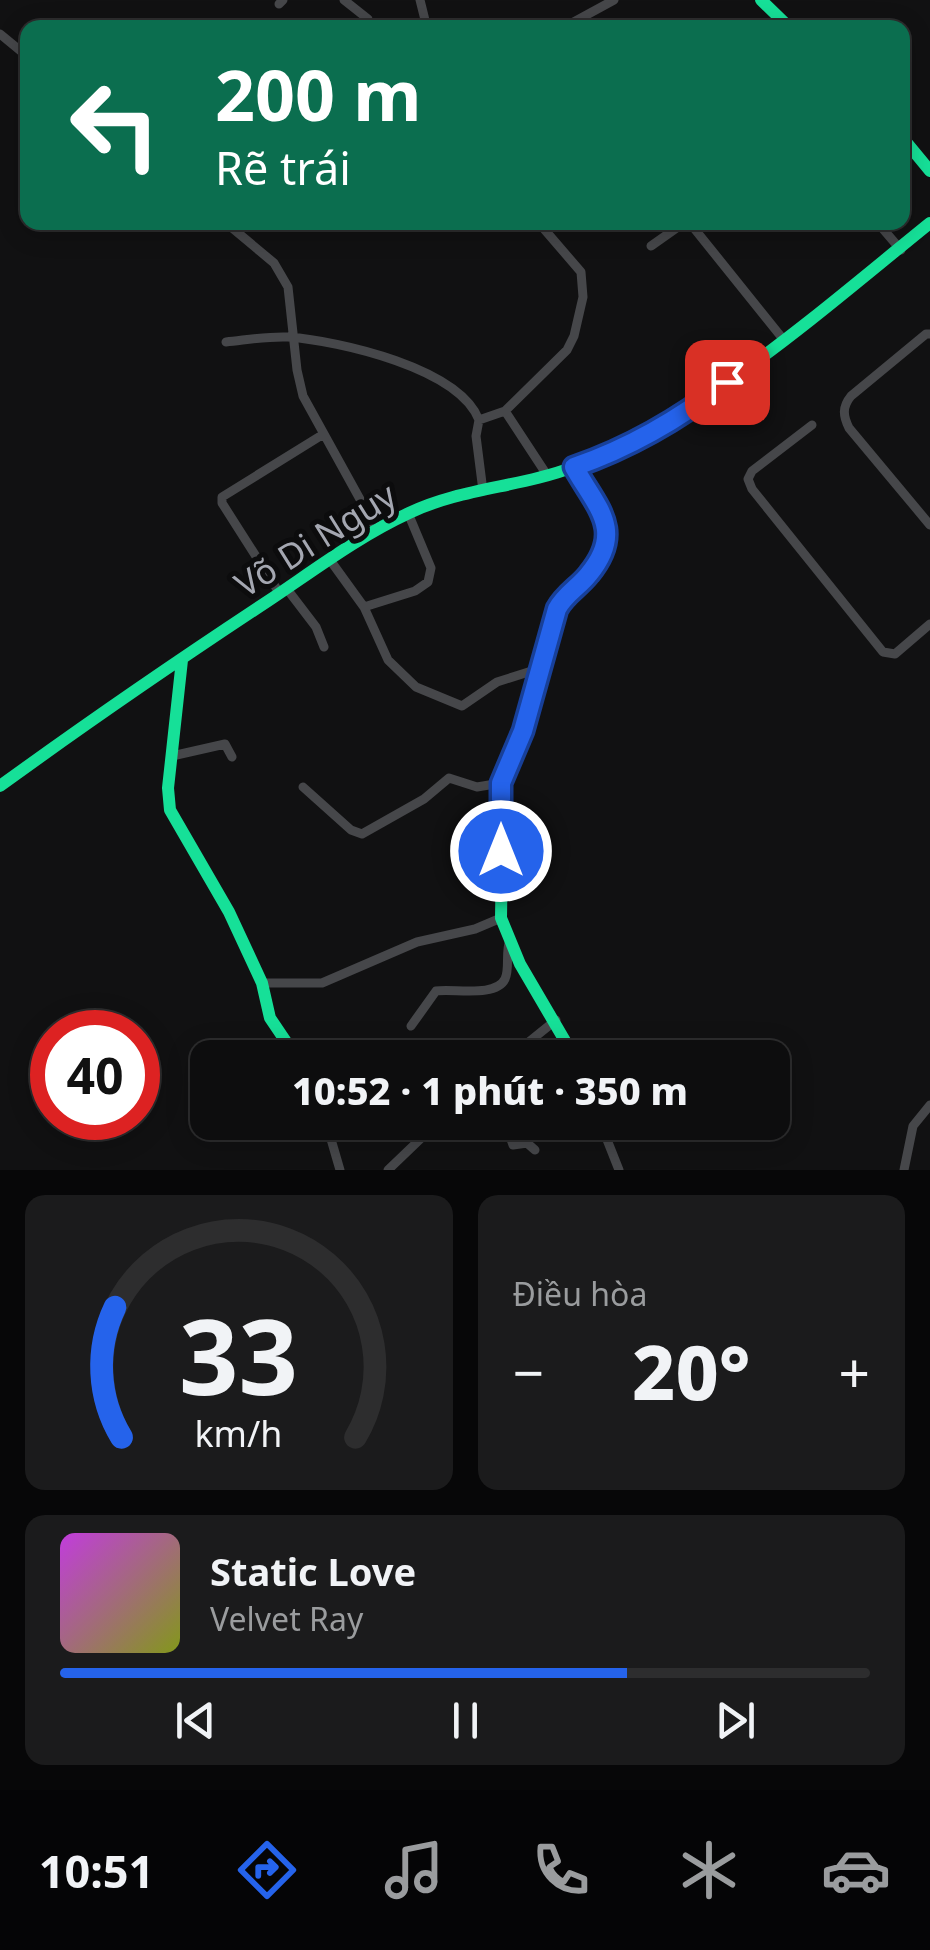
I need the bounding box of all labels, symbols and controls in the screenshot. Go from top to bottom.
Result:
text: 200 m [215,46,422,142]
icon: left [50,60,180,190]
text: Rẽ trái [215,137,351,198]
pin [685,340,770,425]
icon: arrive [700,355,755,410]
street label: Võ Di Nguy [225,471,405,607]
position arrow [449,799,553,903]
speed limit sign: 40 [30,1010,160,1140]
text: 10:52 · 1 phút · 350 m [292,1064,688,1116]
text: Điều hòa [513,1272,647,1315]
text: 33 [179,1284,298,1425]
text: 20° [632,1320,750,1422]
text: − [513,1334,544,1409]
text: + [839,1334,870,1409]
text: km/h [195,1409,283,1457]
text: Static Love [210,1545,416,1597]
text: Velvet Ray [210,1597,363,1640]
icon: previous [168,1693,223,1748]
icon: pause [438,1693,493,1748]
icon: next [708,1693,763,1748]
icon: directions [232,1835,302,1905]
icon: music [379,1835,449,1905]
icon: phone [526,1835,596,1905]
icon: climate [674,1835,744,1905]
icon: car [821,1835,891,1905]
text: 10:51 [39,1840,154,1901]

